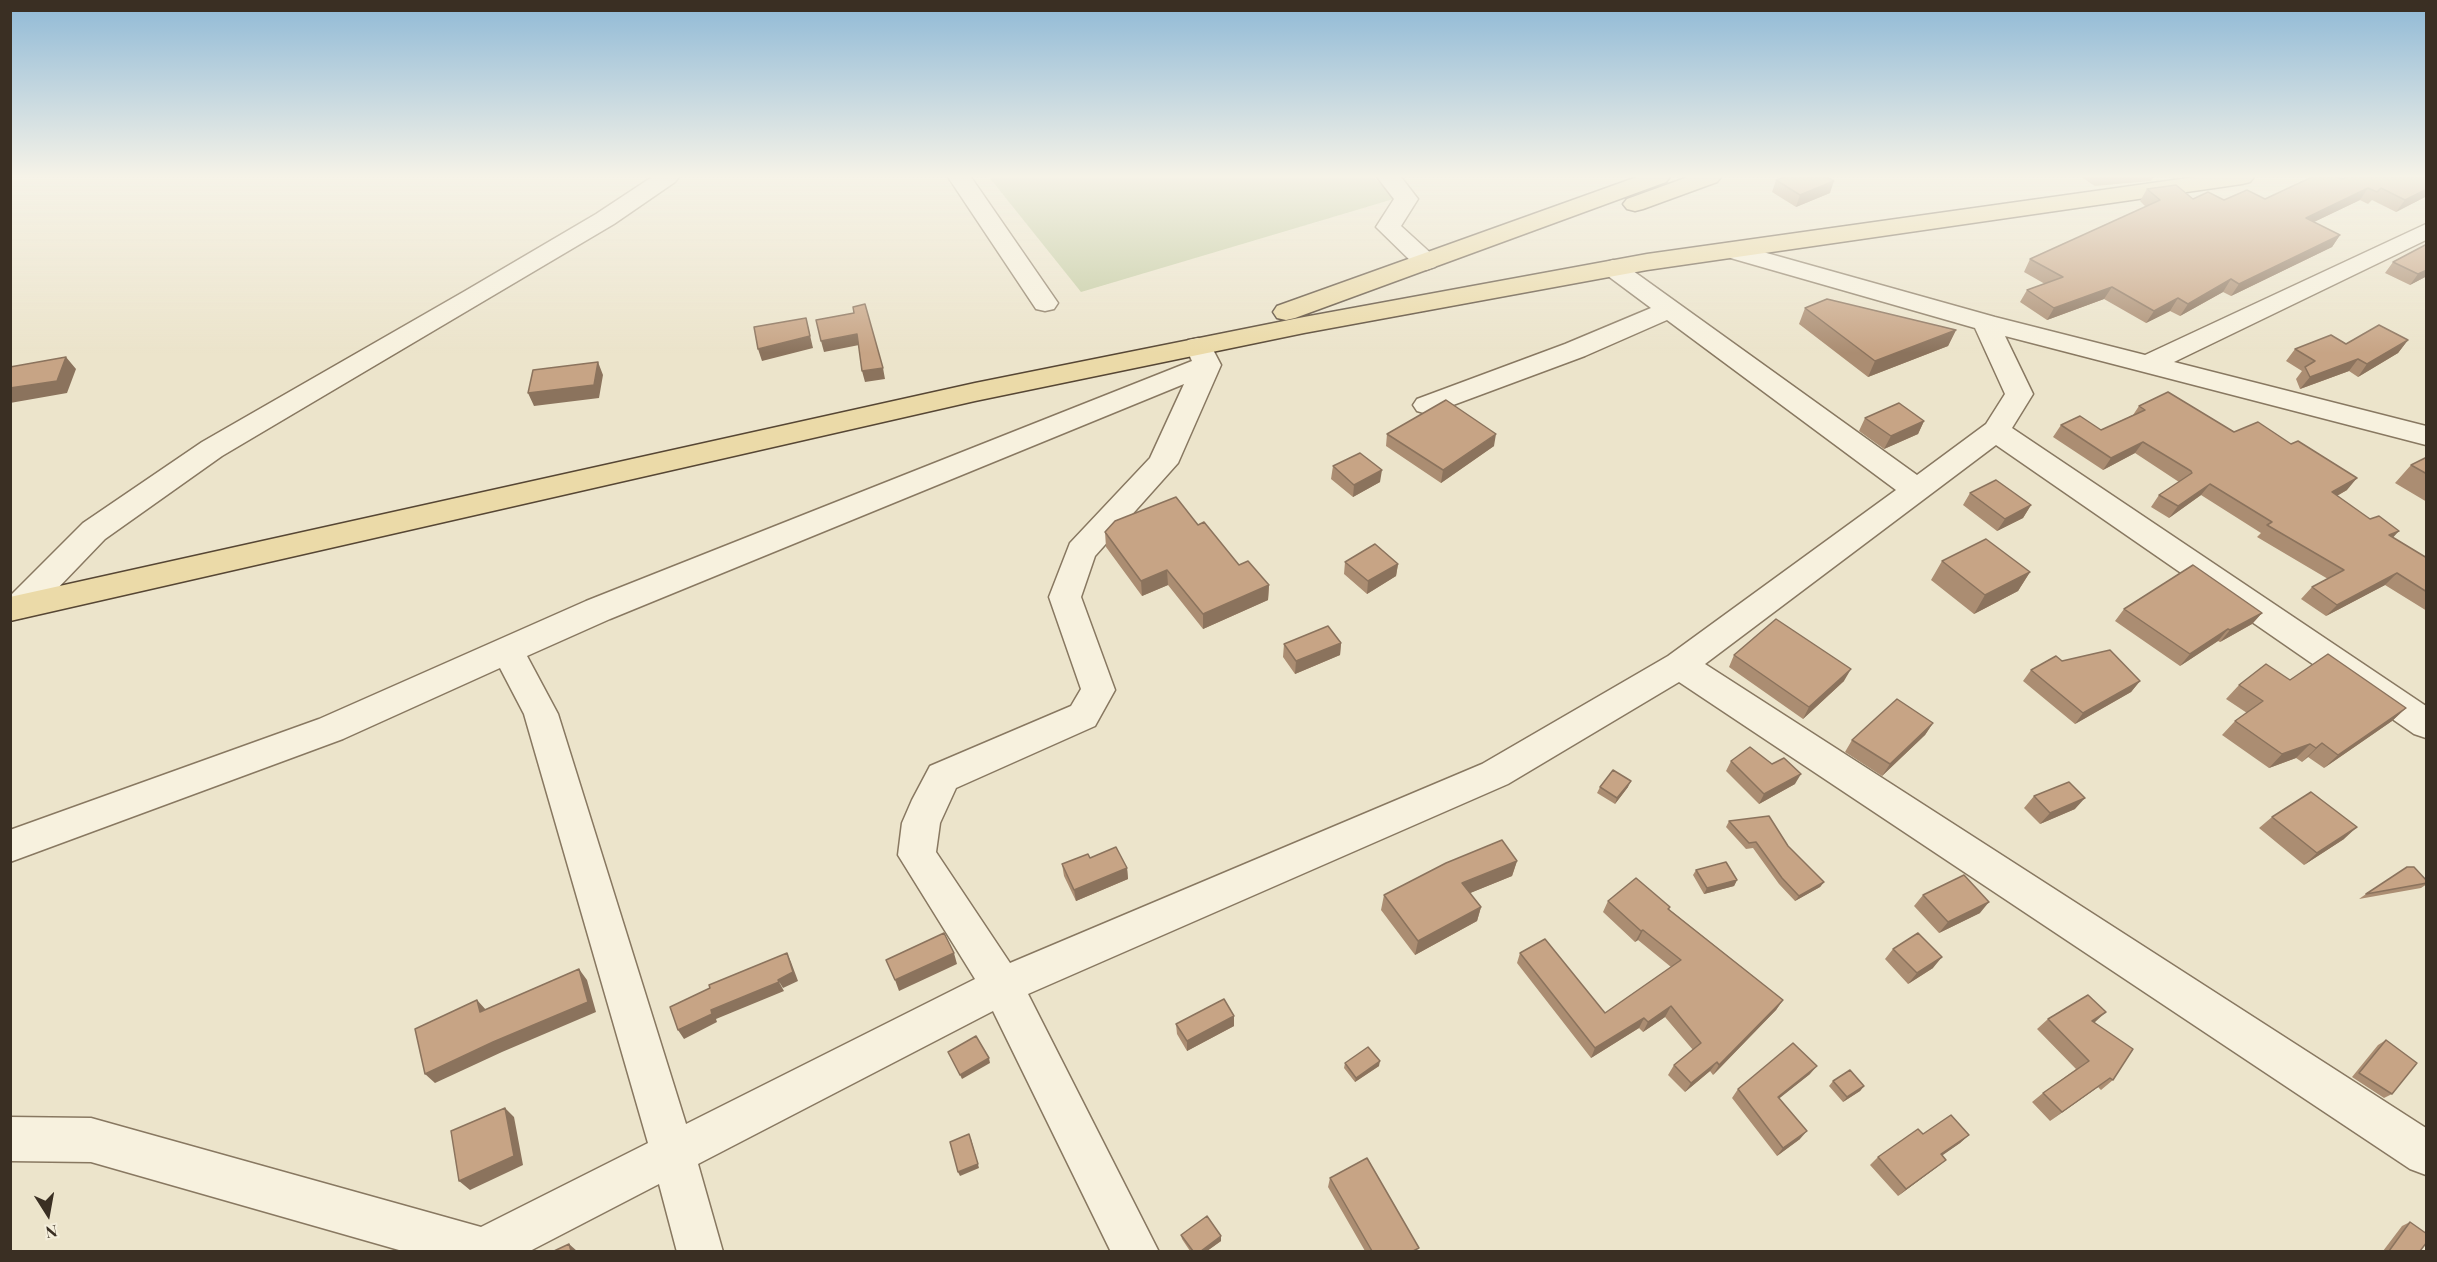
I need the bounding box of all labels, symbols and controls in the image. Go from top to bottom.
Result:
north arrow [18,1184,78,1244]
text: N [44,1221,59,1244]

